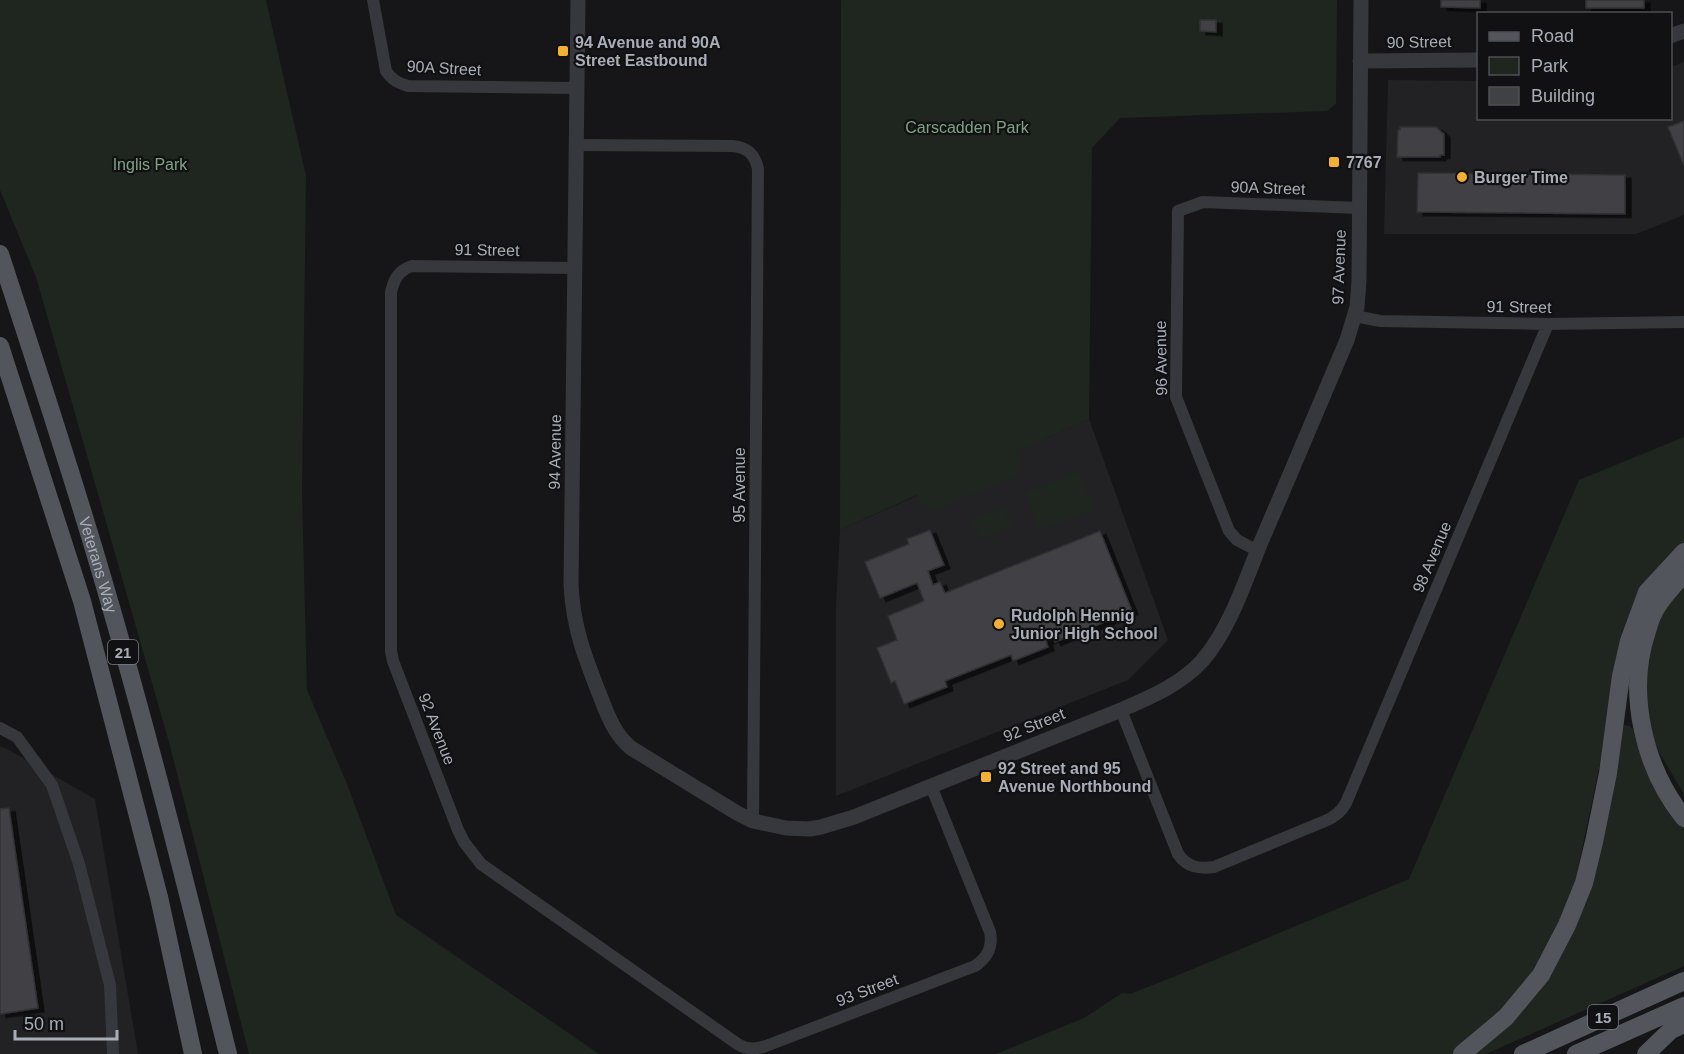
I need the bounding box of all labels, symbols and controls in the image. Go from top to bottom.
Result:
legend [1477,12,1672,120]
text: Road [1531,26,1574,46]
street label: 90 Street [1386,33,1452,51]
place label: 94 Avenue and 90A Street Eastbound [575,34,721,69]
marker: 94 Avenue and 90A Street Eastbound [556,44,570,58]
text: Park [1531,56,1569,76]
street label: 90A Street [406,58,482,78]
text: Building [1531,86,1595,106]
park label: Carscadden Park [905,119,1030,136]
place label: 7767 [1346,154,1382,171]
marker: 7767 [1327,155,1341,169]
park label: Inglis Park [113,156,188,173]
place label: Burger Time [1474,169,1568,186]
marker: Burger Time [1455,170,1469,184]
street label: 90A Street [1230,178,1306,198]
street label: 97 Avenue [1329,229,1349,305]
street label: 91 Street [454,241,520,259]
street label: 91 Street [1486,298,1552,316]
street label: 96 Avenue [1152,320,1170,396]
street label: 94 Avenue [546,414,564,490]
street label: 95 Avenue [731,447,748,523]
street label: Veterans Way [76,515,121,615]
street label: 98 Avenue [1409,519,1455,595]
place label: Rudolph Hennig Junior High School [1011,607,1158,642]
marker: Rudolph Hennig Junior High School [992,617,1006,631]
road number: 21 [108,640,138,664]
street label: 92 Avenue [416,691,458,767]
street label: 92 Street [1001,705,1068,745]
place label: 92 Street and 95 Avenue Northbound [998,760,1151,795]
marker: 92 Street and 95 Avenue Northbound [979,770,993,784]
street label: 93 Street [834,970,901,1010]
scale bar [15,1003,117,1041]
road number: 15 [1588,1005,1618,1029]
text: 50 m [24,1014,64,1034]

